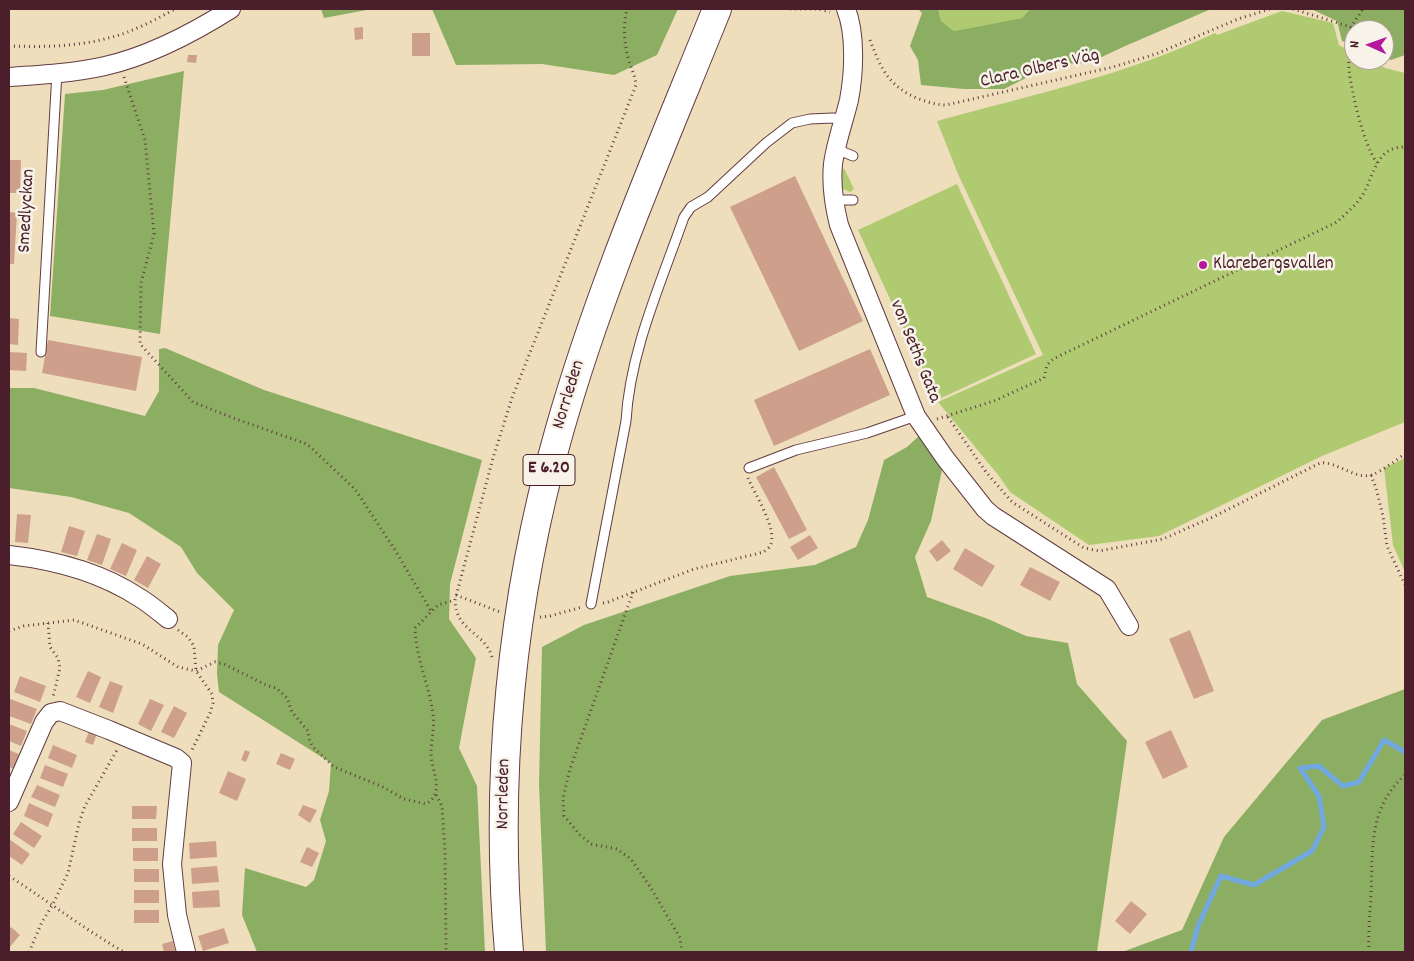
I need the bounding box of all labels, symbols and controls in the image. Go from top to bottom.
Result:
north arrow [1344,20,1394,70]
text: N [1345,41,1365,48]
street label: Clara Olbers Väg [978,45,1102,95]
street label: Smedlyckan [14,168,42,254]
place label: Klarebergsvallen [1213,254,1334,276]
marker: Klarebergsvallen [1197,259,1209,271]
street label: von Seths Gata [883,297,945,407]
street label: Norrleden [549,358,591,432]
road number: E 6.20 [523,454,575,486]
street label: Norrleden [493,758,517,830]

